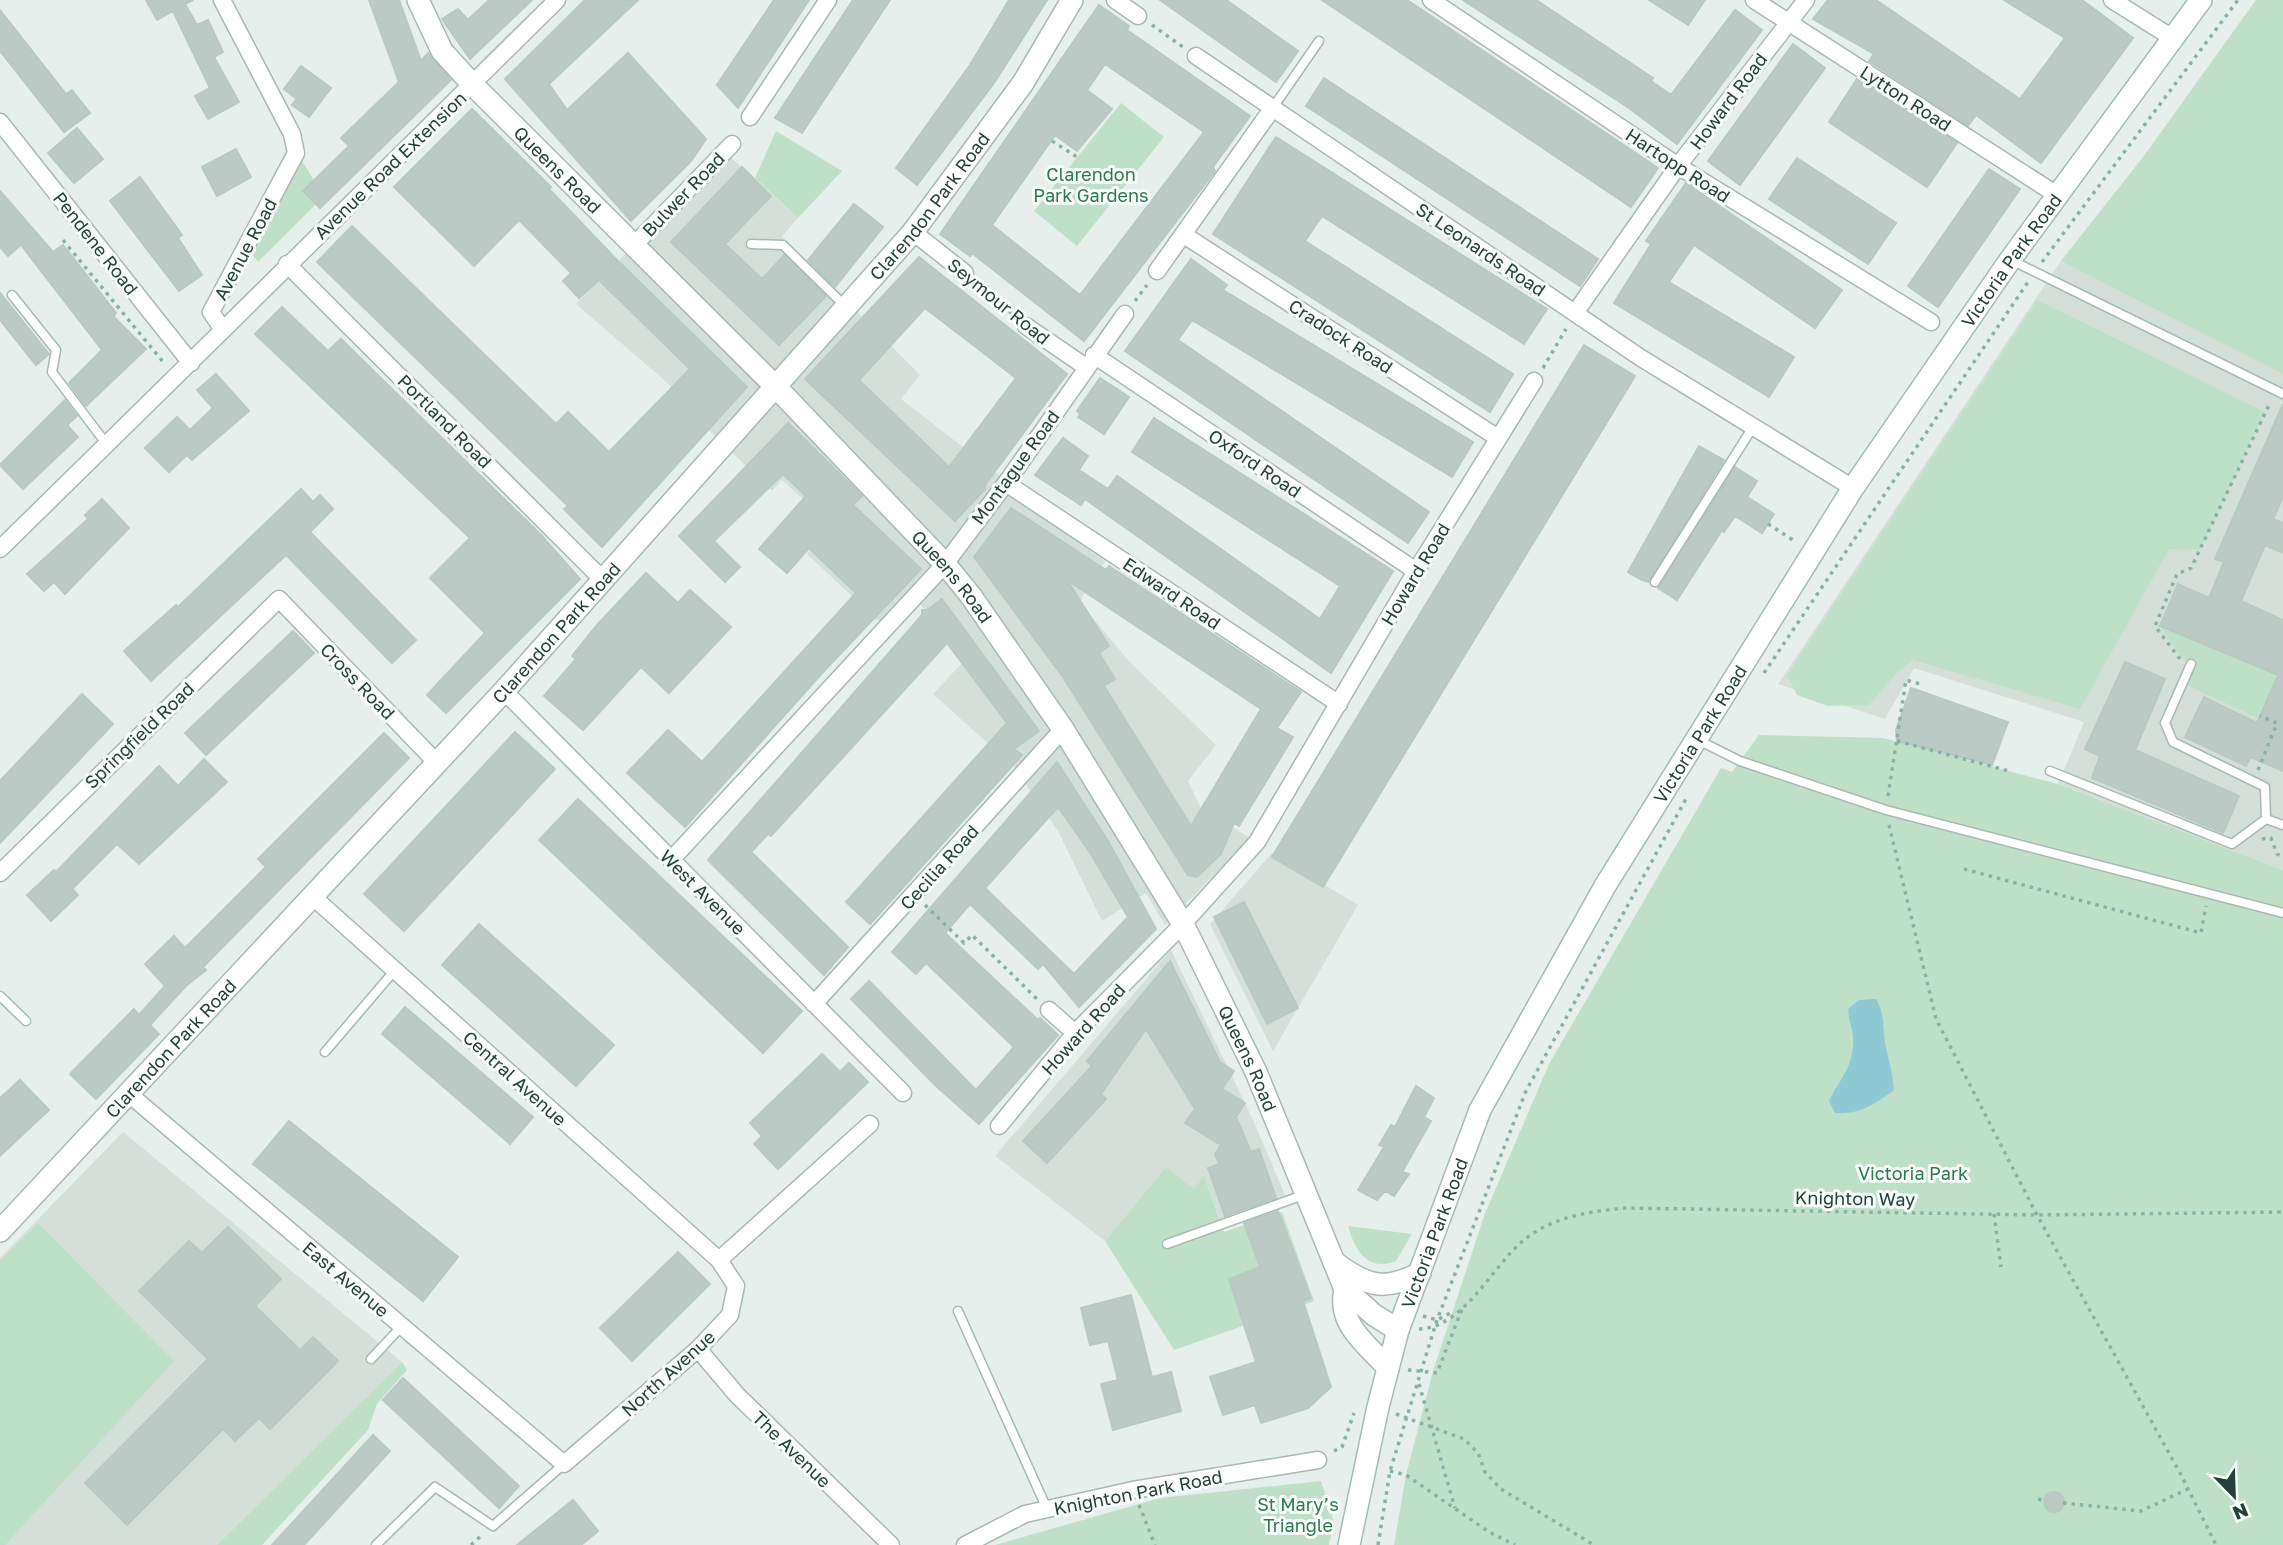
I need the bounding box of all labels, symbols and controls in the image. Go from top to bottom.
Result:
street label: Howard Road [1685,48,1771,154]
street label: Lytton Road [1856,60,1956,136]
street label: Avenue Road Extension [309,87,471,243]
street label: Queens Road [509,121,606,218]
street label: Hartopp Road [1622,123,1734,207]
street label: Clarendon Park Road [865,128,994,284]
street label: Bulwer Road [637,147,729,241]
park label: Clarendon Park Gardens [1033,163,1149,206]
street label: Pendene Road [49,187,143,299]
street label: Victoria Park Road [1956,189,2066,331]
street label: Avenue Road [209,194,281,304]
street label: St Leonards Road [1412,198,1550,300]
street label: Seymour Road [944,253,1054,349]
street label: Cradock Road [1285,294,1397,378]
street label: Portland Road [393,369,497,473]
street label: Montague Road [966,406,1064,528]
street label: Oxford Road [1205,424,1305,502]
street label: Howard Road [1376,519,1454,629]
street label: Queens Road [907,525,997,627]
street label: Edward Road [1119,552,1225,634]
street label: Clarendon Park Road [487,557,625,708]
street label: Cross Road [316,638,400,724]
street label: Victoria Park Road [1648,661,1751,807]
street label: Springfield Road [80,677,198,793]
street label: Cecilia Road [895,820,983,914]
street label: West Avenue [656,845,750,939]
street label: Clarendon Park Road [101,974,241,1122]
street label: Howard Road [1036,979,1130,1079]
street label: Queens Road [1214,1002,1282,1114]
street label: Central Avenue [459,1026,571,1130]
street label: Victoria Park Road [1396,1155,1472,1311]
park label: Victoria Park [1858,1162,1968,1184]
street label: Knighton Way [1795,1186,1915,1210]
street label: East Avenue [298,1237,394,1321]
street label: North Avenue [617,1325,719,1421]
street label: The Avenue [748,1406,836,1492]
north arrow [2199,1461,2269,1531]
street label: Knighton Park Road [1052,1465,1224,1519]
park label: St Mary’s Triangle [1257,1493,1339,1536]
text: N [2230,1499,2252,1526]

